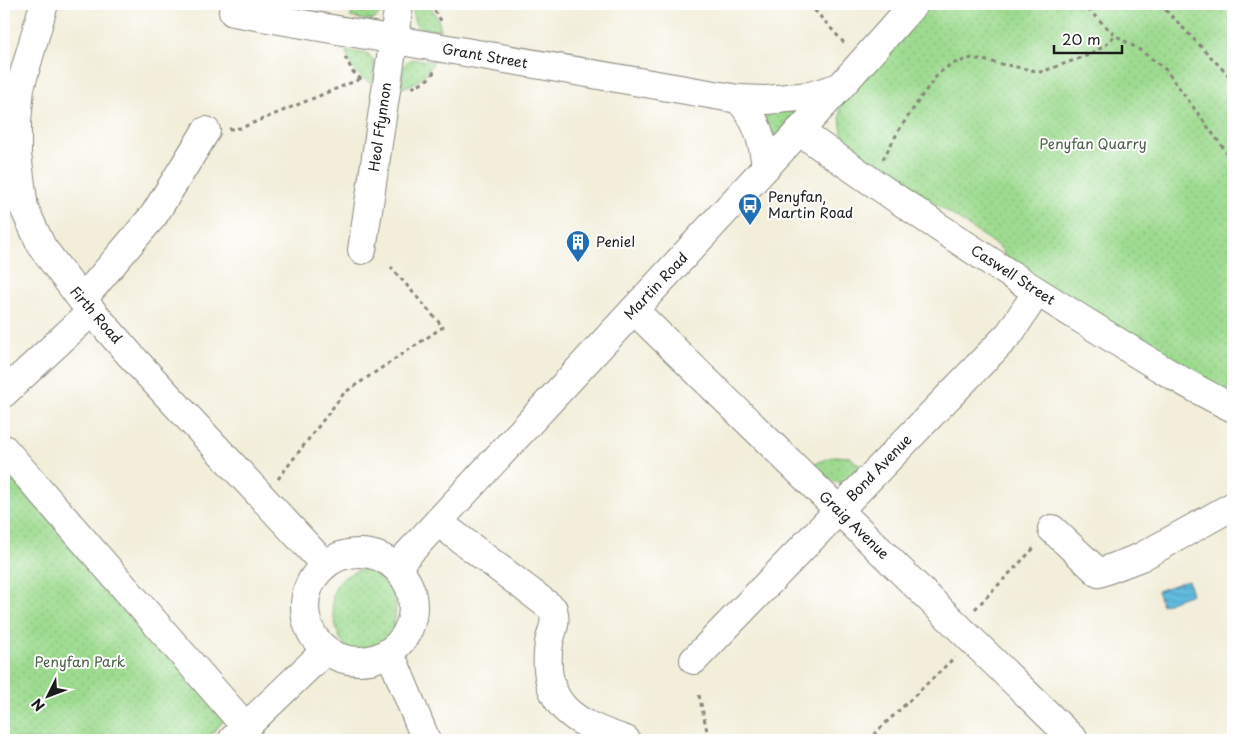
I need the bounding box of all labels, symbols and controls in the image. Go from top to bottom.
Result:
scale bar [1054,22,1122,54]
text: 20 m [1062,27,1101,50]
street label: Grant Street [441,38,530,73]
street label: Heol Ffynnon [363,81,396,173]
park label: Penyfan Quarry [1039,133,1147,154]
place label: Penyfan, Martin Road [768,186,853,223]
bus stop icon: Penyfan, Martin Road [737,192,763,226]
building icon: Peniel [565,229,591,263]
place label: Peniel [596,231,635,252]
street label: Caswell Street [967,239,1060,310]
street label: Martin Road [619,247,692,324]
street label: Firth Road [65,281,127,348]
street label: Bond Avenue [841,429,916,506]
street label: Graig Avenue [815,486,894,564]
park label: Penyfan Park [35,651,126,672]
north arrow [22,672,72,722]
text: N [26,694,49,716]

